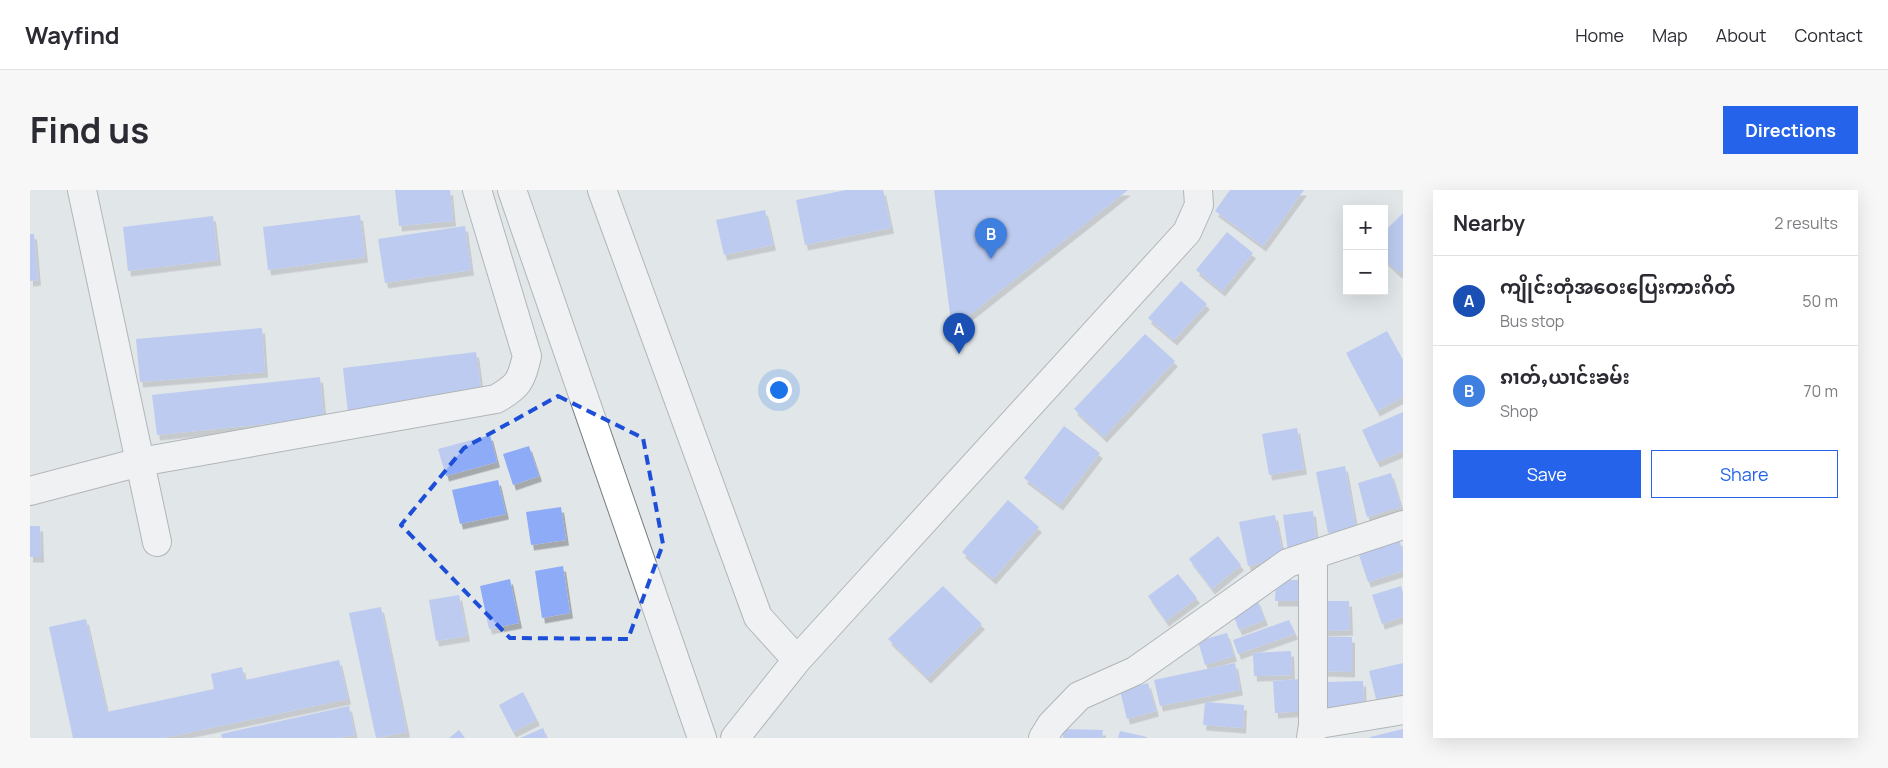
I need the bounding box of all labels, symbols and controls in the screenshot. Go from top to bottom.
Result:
text: Wayfind [25,18,120,51]
text: Home [1575,23,1624,47]
text: Map [1652,23,1688,47]
text: About [1716,23,1766,47]
text: Contact [1794,23,1863,47]
text: Find us [30,106,149,154]
button: Directions [1723,106,1858,154]
map controls [1343,205,1388,295]
button: + [1343,205,1388,250]
text: Nearby [1453,209,1525,237]
text: 2 results [1774,212,1838,234]
pin: B [975,218,1007,259]
button: − [1343,250,1388,295]
text: ကျိုင်းတုံအဝေးပြေးကားဂိတ် [1500,274,1735,300]
text: A [1464,290,1474,312]
text: 50 m [1802,290,1838,312]
text: Bus stop [1500,310,1564,332]
pin: A [943,313,975,354]
text: ၵၢတ်ႇယၢင်းၶမ်း [1500,364,1630,390]
your location [766,377,792,403]
text: B [1464,380,1474,402]
text: 70 m [1803,380,1838,402]
text: Shop [1500,400,1538,422]
button: Save [1453,450,1641,498]
button: Share [1651,450,1838,498]

